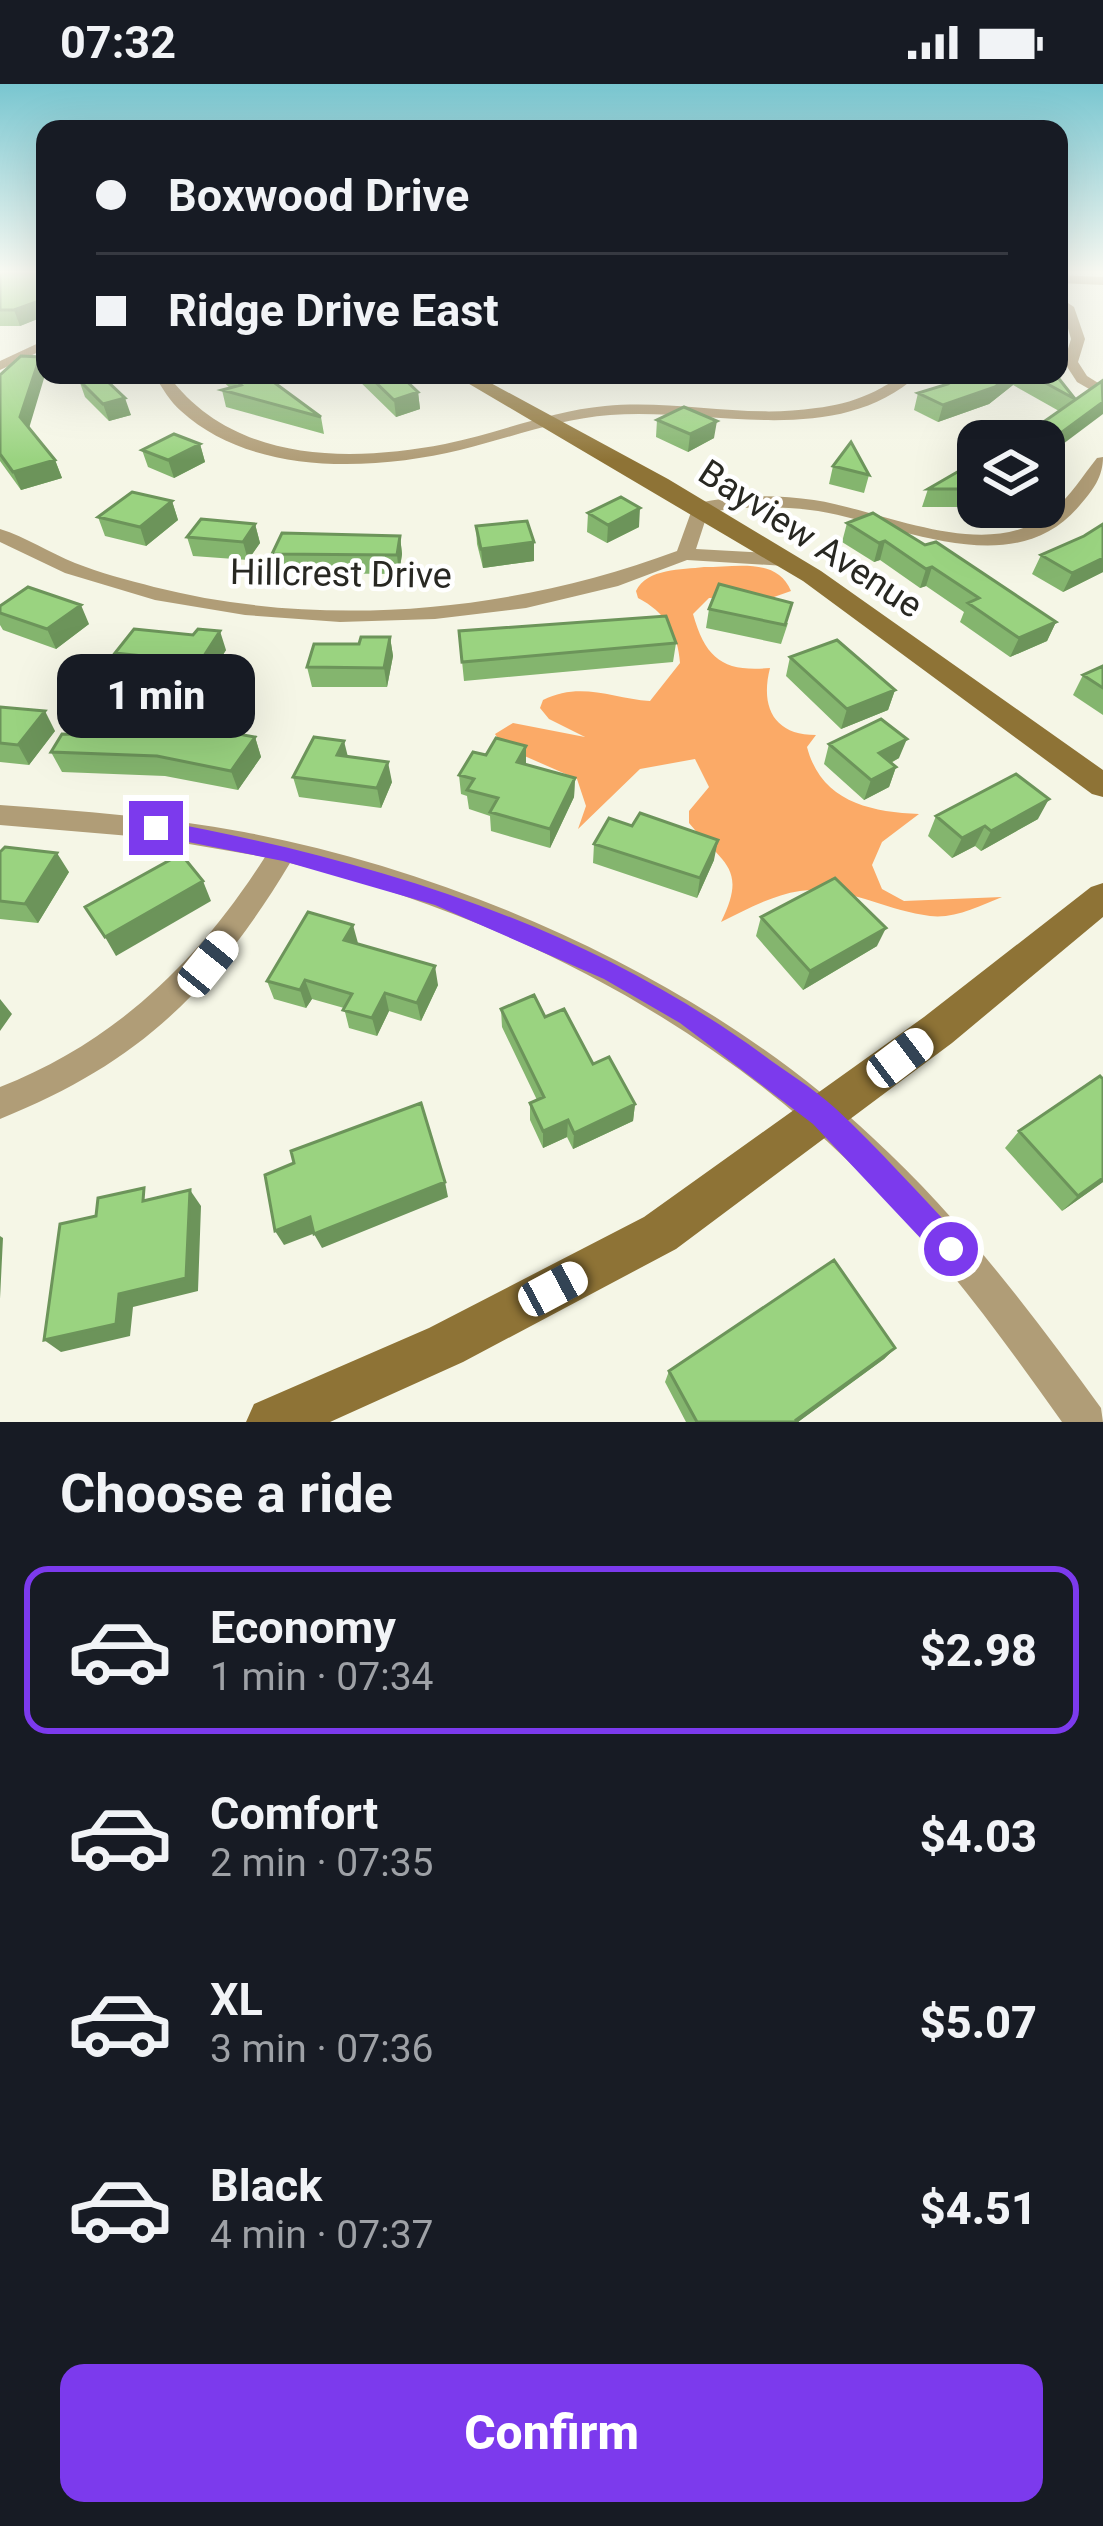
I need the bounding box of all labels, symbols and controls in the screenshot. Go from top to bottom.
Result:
text: 07:32 [60,16,176,69]
text: Boxwood Drive [168,169,469,222]
text: Ridge Drive East [168,284,499,337]
map controls [957,420,1065,528]
button: layers [957,420,1065,528]
street label: Bayview Avenue [691,451,930,627]
street label: Hillcrest Drive [230,551,452,597]
callout: 1 min [57,654,255,738]
text: 1 min [107,673,205,719]
route end [129,801,183,855]
car [171,925,245,1003]
car [860,1022,940,1094]
route start [924,1222,978,1276]
car [513,1256,593,1322]
text: Choose a ride [60,1462,393,1525]
icon: car [66,1596,174,1704]
text: Economy [210,1601,396,1654]
text: $2.98 [920,1624,1037,1677]
text: 1 min · 07:34 [210,1654,433,1700]
icon: car [66,1782,174,1890]
text: Comfort [210,1787,378,1840]
text: $4.03 [920,1810,1037,1863]
text: 2 min · 07:35 [210,1840,433,1886]
icon: car [66,1968,174,2076]
text: XL [210,1973,263,2026]
text: $5.07 [920,1996,1037,2049]
text: 3 min · 07:36 [210,2026,433,2072]
icon: car [66,2154,174,2262]
text: Black [210,2159,322,2212]
text: $4.51 [920,2182,1037,2235]
text: 4 min · 07:37 [210,2212,433,2258]
button: Confirm [60,2364,1043,2502]

